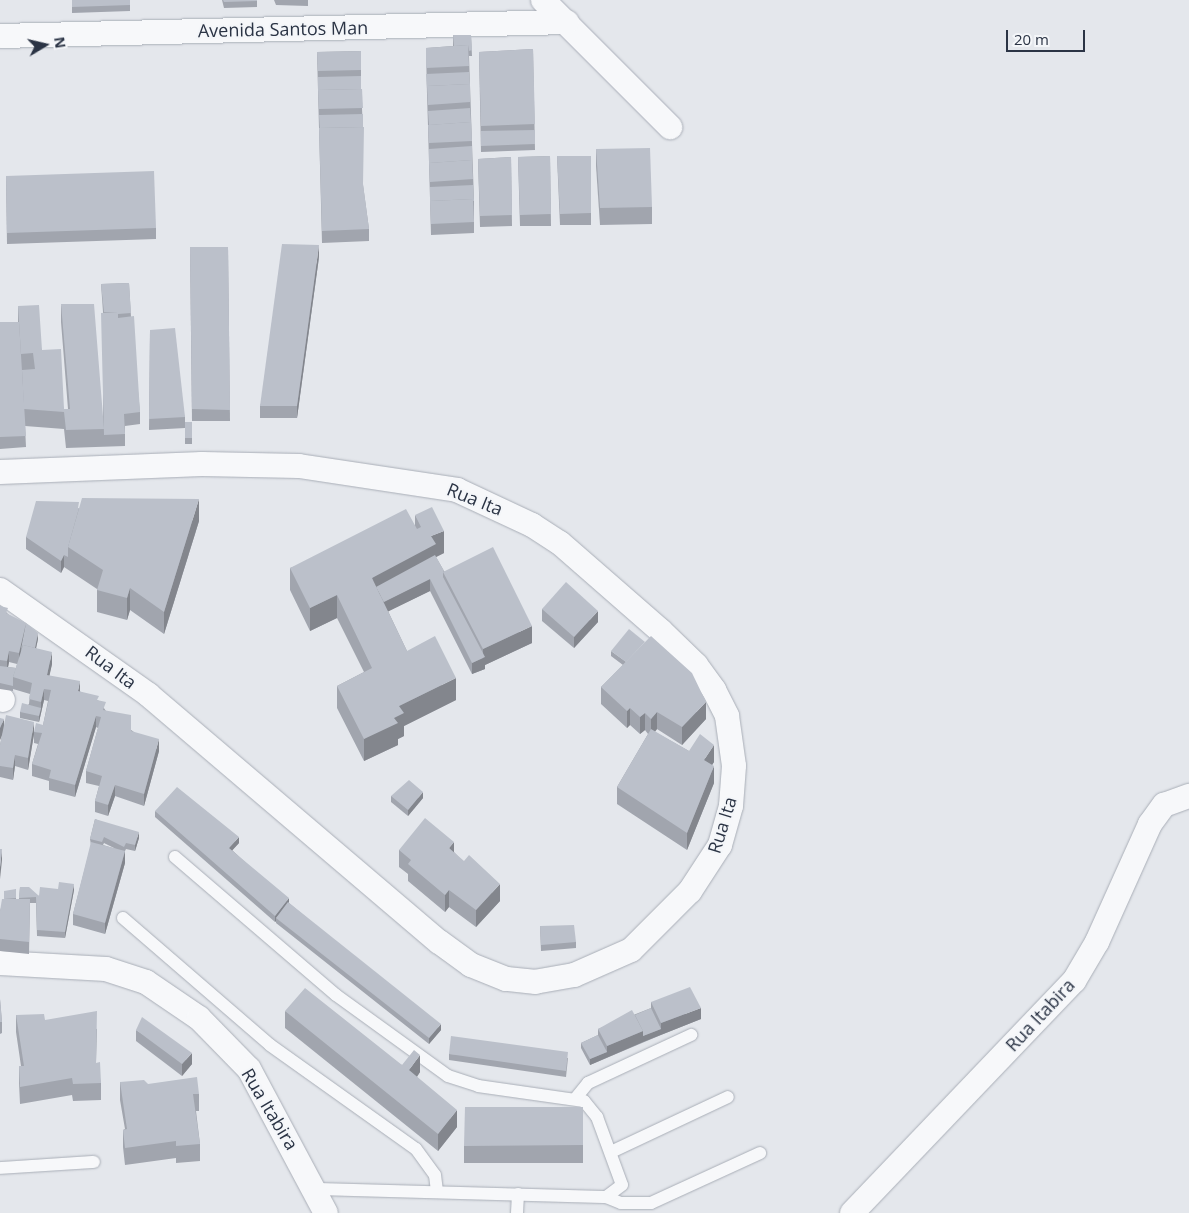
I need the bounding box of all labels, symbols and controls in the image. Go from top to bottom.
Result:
street label: Avenida Santos Man [198,17,368,41]
north arrow [20,20,70,70]
scale bar [1009,20,1088,52]
text: 20 m [1014,29,1049,49]
text: N [50,35,71,50]
street label: Rua Ita [444,478,506,520]
street label: Rua Ita [81,641,141,693]
street label: Rua Ita [703,794,741,856]
street label: Rua Itabira [1001,974,1079,1056]
street label: Rua Itabira [237,1064,303,1154]

